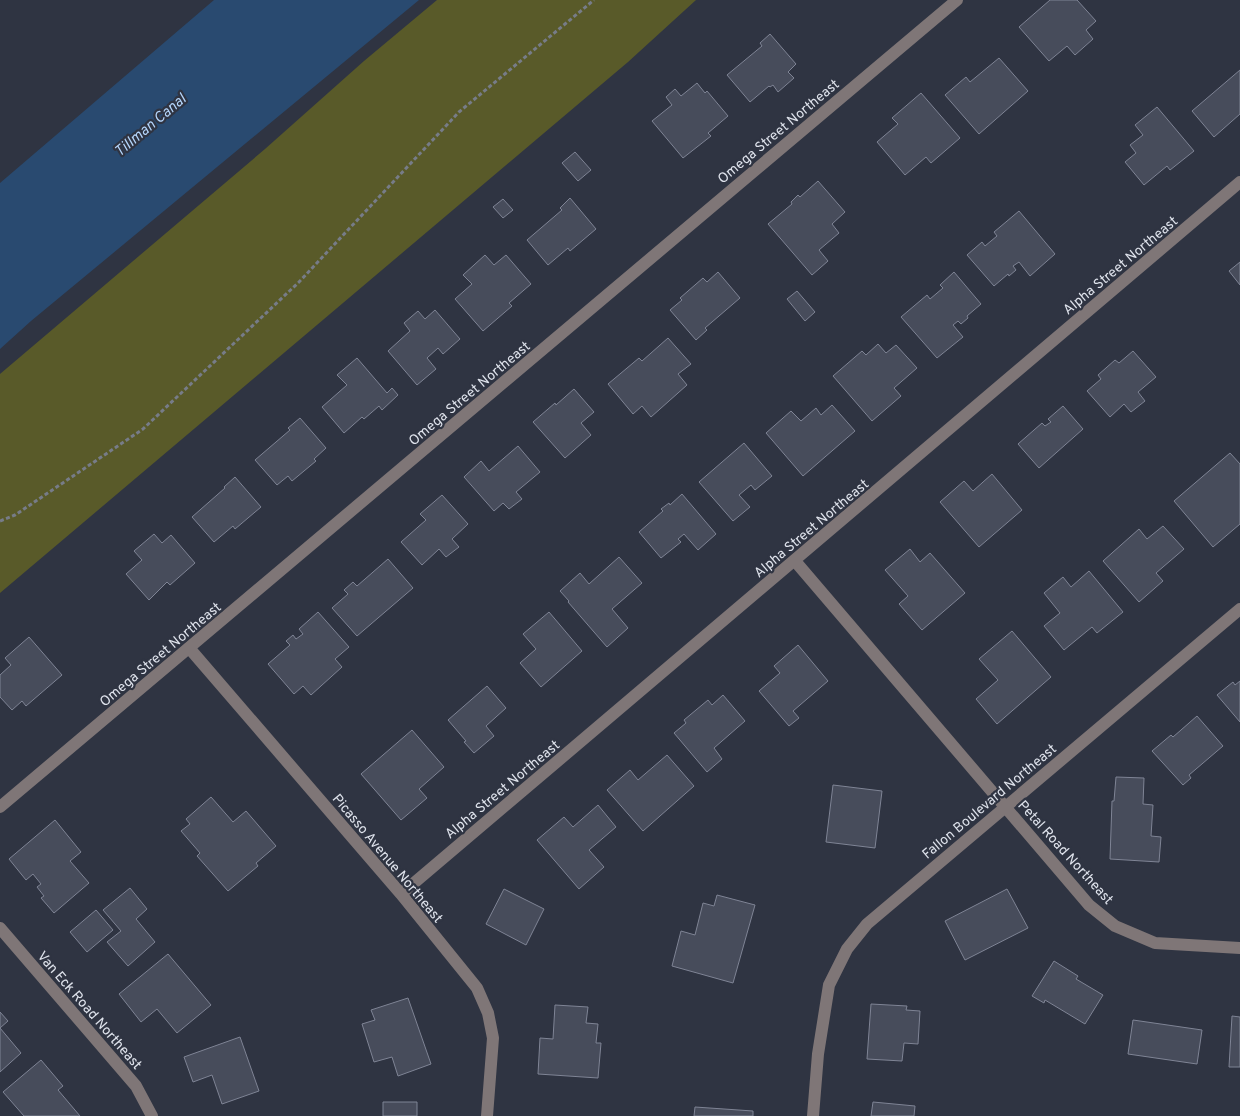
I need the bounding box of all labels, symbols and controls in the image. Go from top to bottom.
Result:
street label: Omega Street Northeast [715,76,843,188]
water label: Tillman Canal [111,90,192,162]
street label: Alpha Street Northeast [1060,213,1182,319]
street label: Omega Street Northeast [406,338,534,450]
street label: Alpha Street Northeast [751,476,873,582]
street label: Omega Street Northeast [97,599,225,711]
street label: Alpha Street Northeast [442,737,564,843]
street label: Fallon Boulevard Northeast [919,741,1061,863]
street label: Picasso Avenue Northeast [328,791,446,927]
street label: Petal Road Northeast [1014,797,1116,909]
street label: Van Eck Road Northeast [33,948,145,1074]

